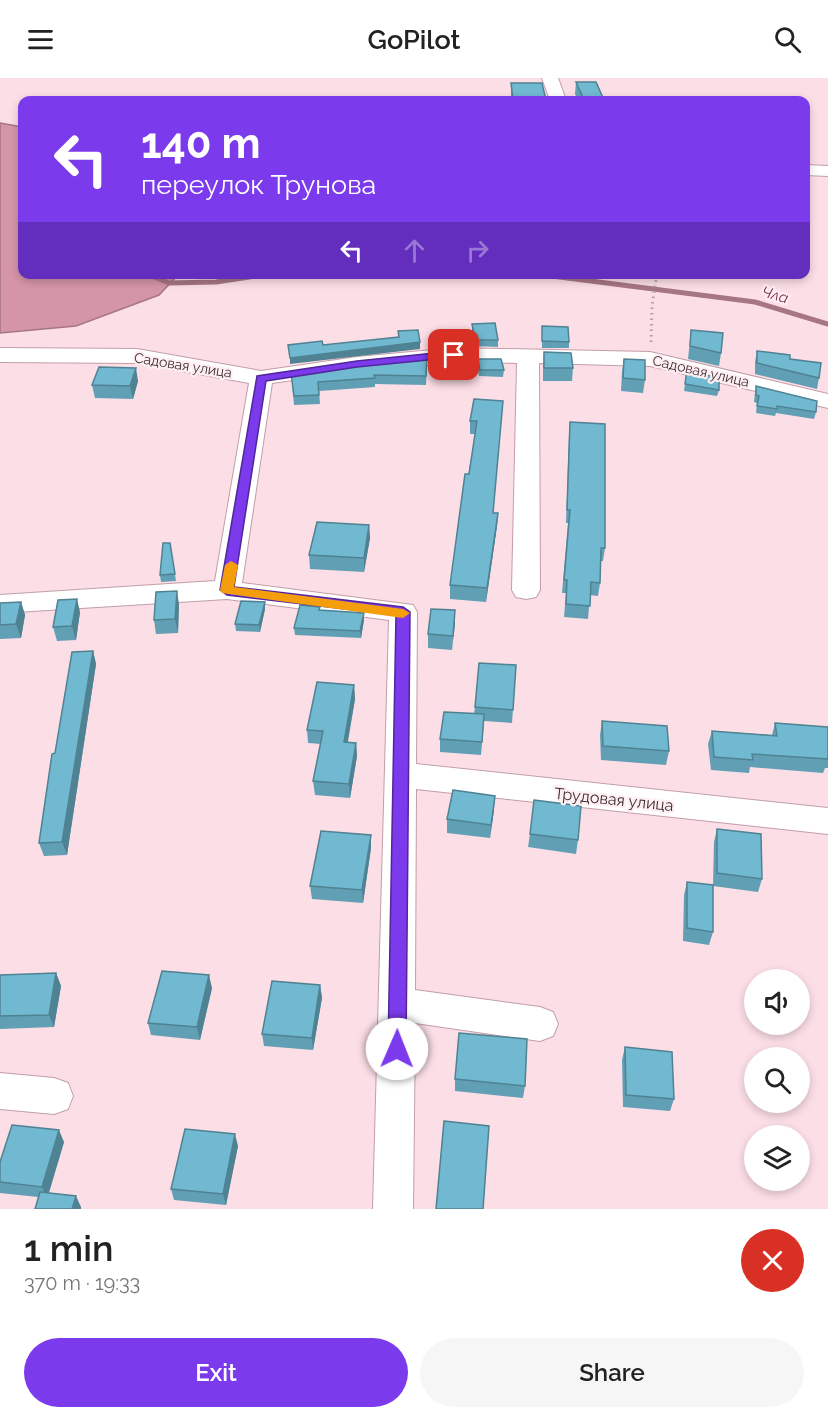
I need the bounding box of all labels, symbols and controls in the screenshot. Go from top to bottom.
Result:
icon: menu [24,23,57,56]
icon: search [771,23,804,56]
text: GoPilot [368,24,460,55]
text: 140 m [141,119,261,168]
icon: left [42,120,120,198]
text: переулок Трунова [141,169,376,200]
icon: left [335,234,368,267]
icon: ahead [398,234,431,267]
icon: right [461,234,494,267]
water label: Чла [760,283,790,307]
pin [428,329,479,380]
icon: arrive [437,338,470,371]
street label: Садовая улица [133,349,233,381]
street label: Садовая улица [651,352,751,390]
street label: Трудовая улица [553,784,675,815]
map controls [744,969,810,1191]
button: sound [744,969,810,1035]
position arrow [365,1017,429,1081]
button: search [744,1047,810,1113]
button: layers [744,1125,810,1191]
text: 1 min [24,1227,113,1269]
button: close [741,1229,804,1292]
text: 370 m · 19:33 [24,1271,140,1295]
button: Exit [24,1338,408,1407]
button: Share [420,1338,804,1407]

